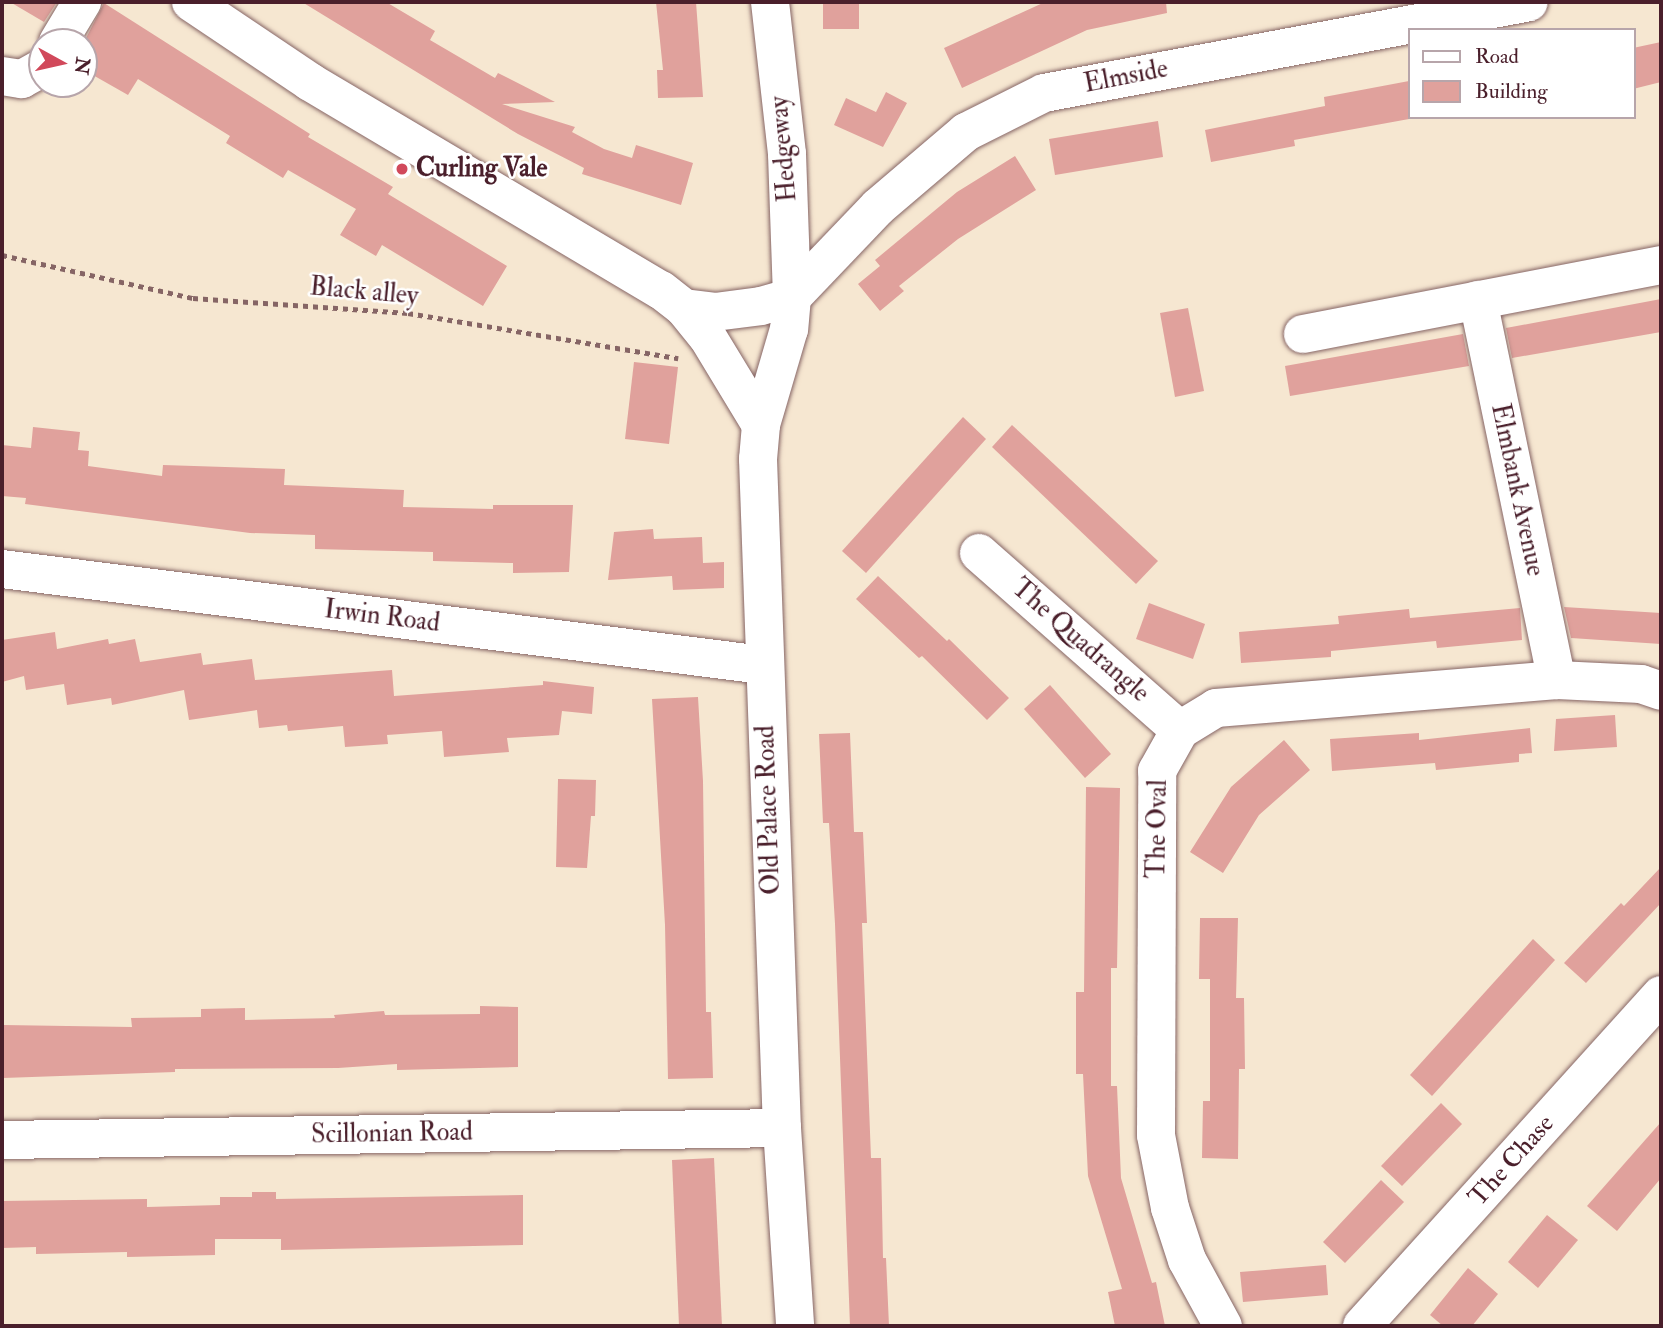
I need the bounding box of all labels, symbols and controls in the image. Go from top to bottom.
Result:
north arrow [28,28,98,98]
legend [1408,28,1635,119]
text: Road [1475,43,1519,70]
street label: Elmside [1081,54,1171,100]
text: N [69,56,95,76]
text: Building [1475,78,1548,105]
street label: Hedgeway [764,95,804,203]
place label: Curling Vale [416,153,547,185]
marker: Curling Vale [394,161,410,177]
street label: Black alley [308,272,420,312]
street label: Elmbank Avenue [1483,401,1551,579]
street label: The Quadrangle [1005,573,1155,709]
street label: Irwin Road [322,594,442,640]
street label: Old Palace Road [750,725,788,895]
street label: The Oval [1142,779,1174,879]
street label: The Chase [1463,1109,1561,1213]
street label: Scillonian Road [311,1117,473,1151]

